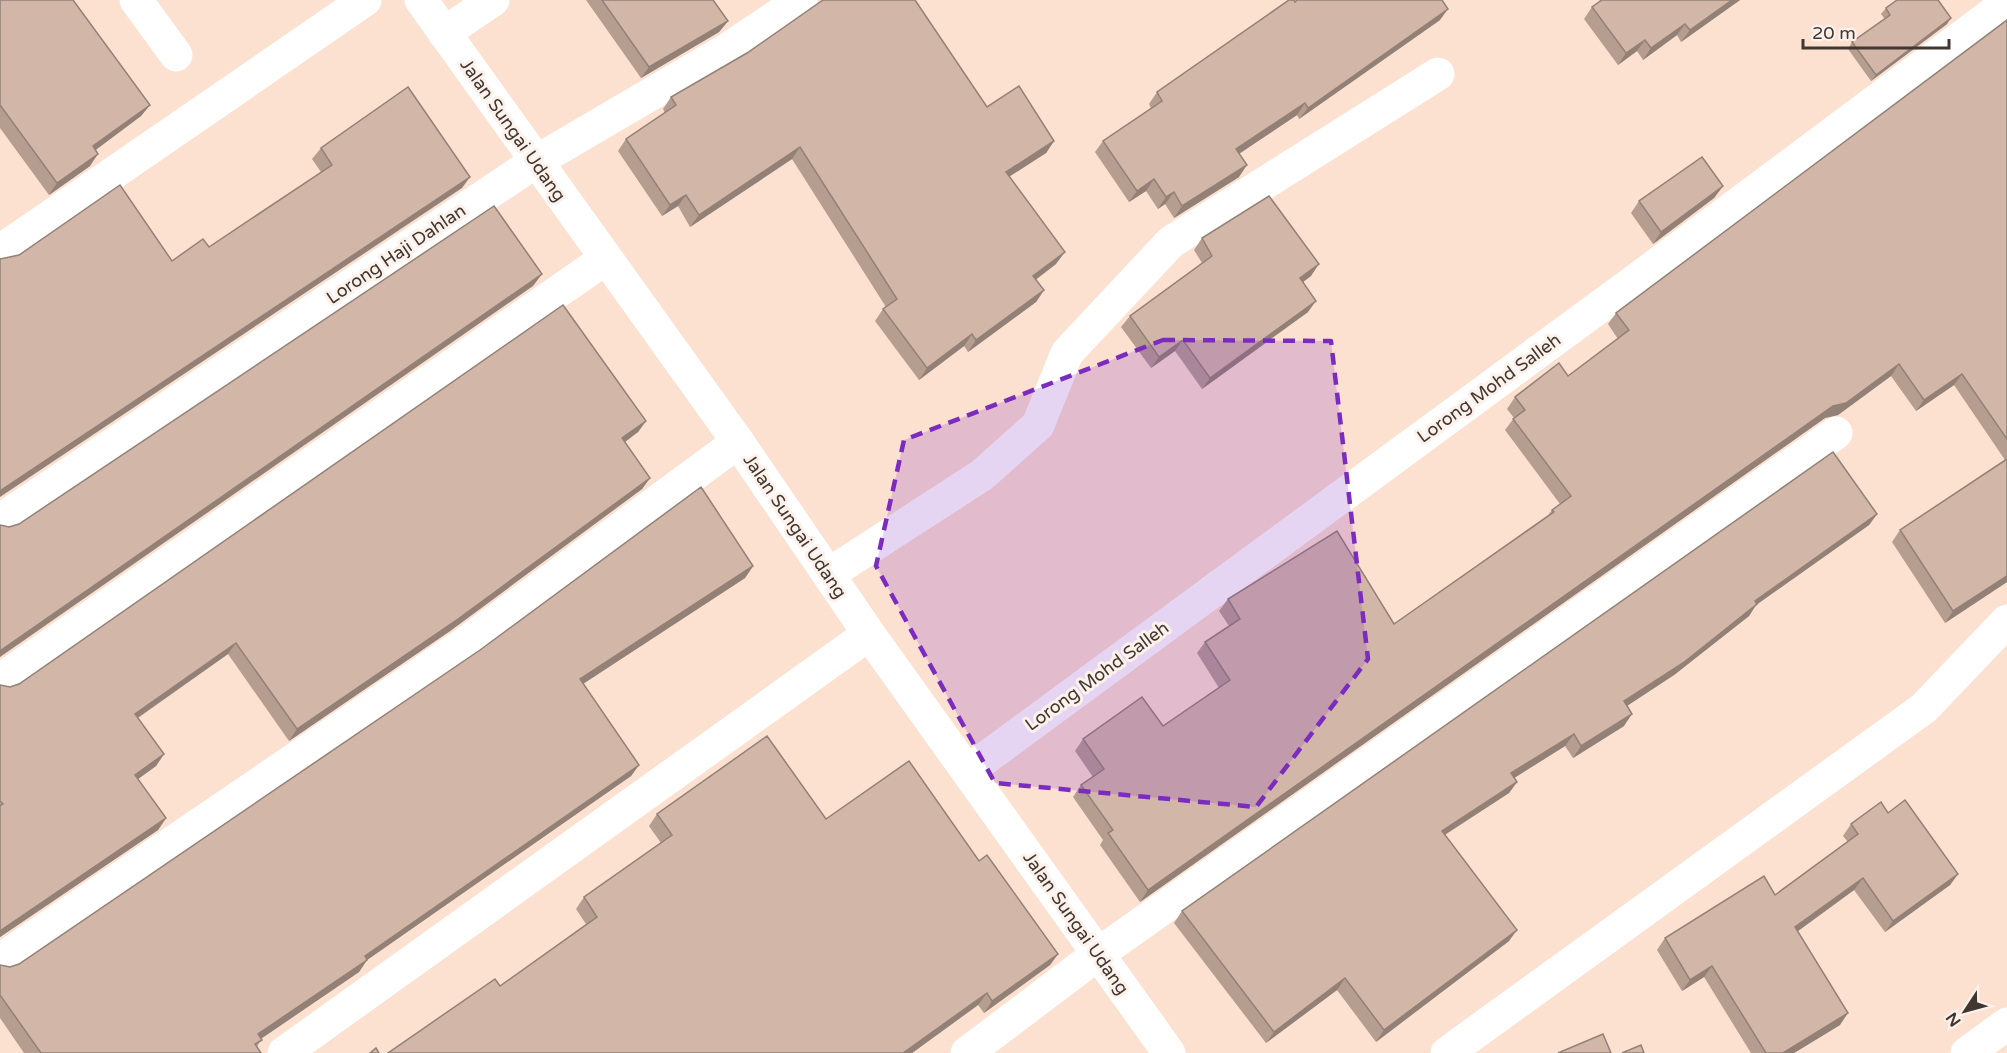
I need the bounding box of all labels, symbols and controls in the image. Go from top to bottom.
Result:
scale bar [1803,12,1948,50]
text: 20 m [1812,22,1856,44]
street label: Jalan Sungai Udang [455,54,571,206]
street label: Lorong Haji Dahlan [322,199,470,309]
street label: Lorong Mohd Salleh [1413,328,1565,448]
street label: Jalan Sungai Udang [739,450,851,602]
street label: Lorong Mohd Salleh [1021,616,1173,736]
street label: Jalan Sungai Udang [1018,847,1134,999]
north arrow [1935,981,1995,1041]
text: N [1942,1008,1966,1030]

